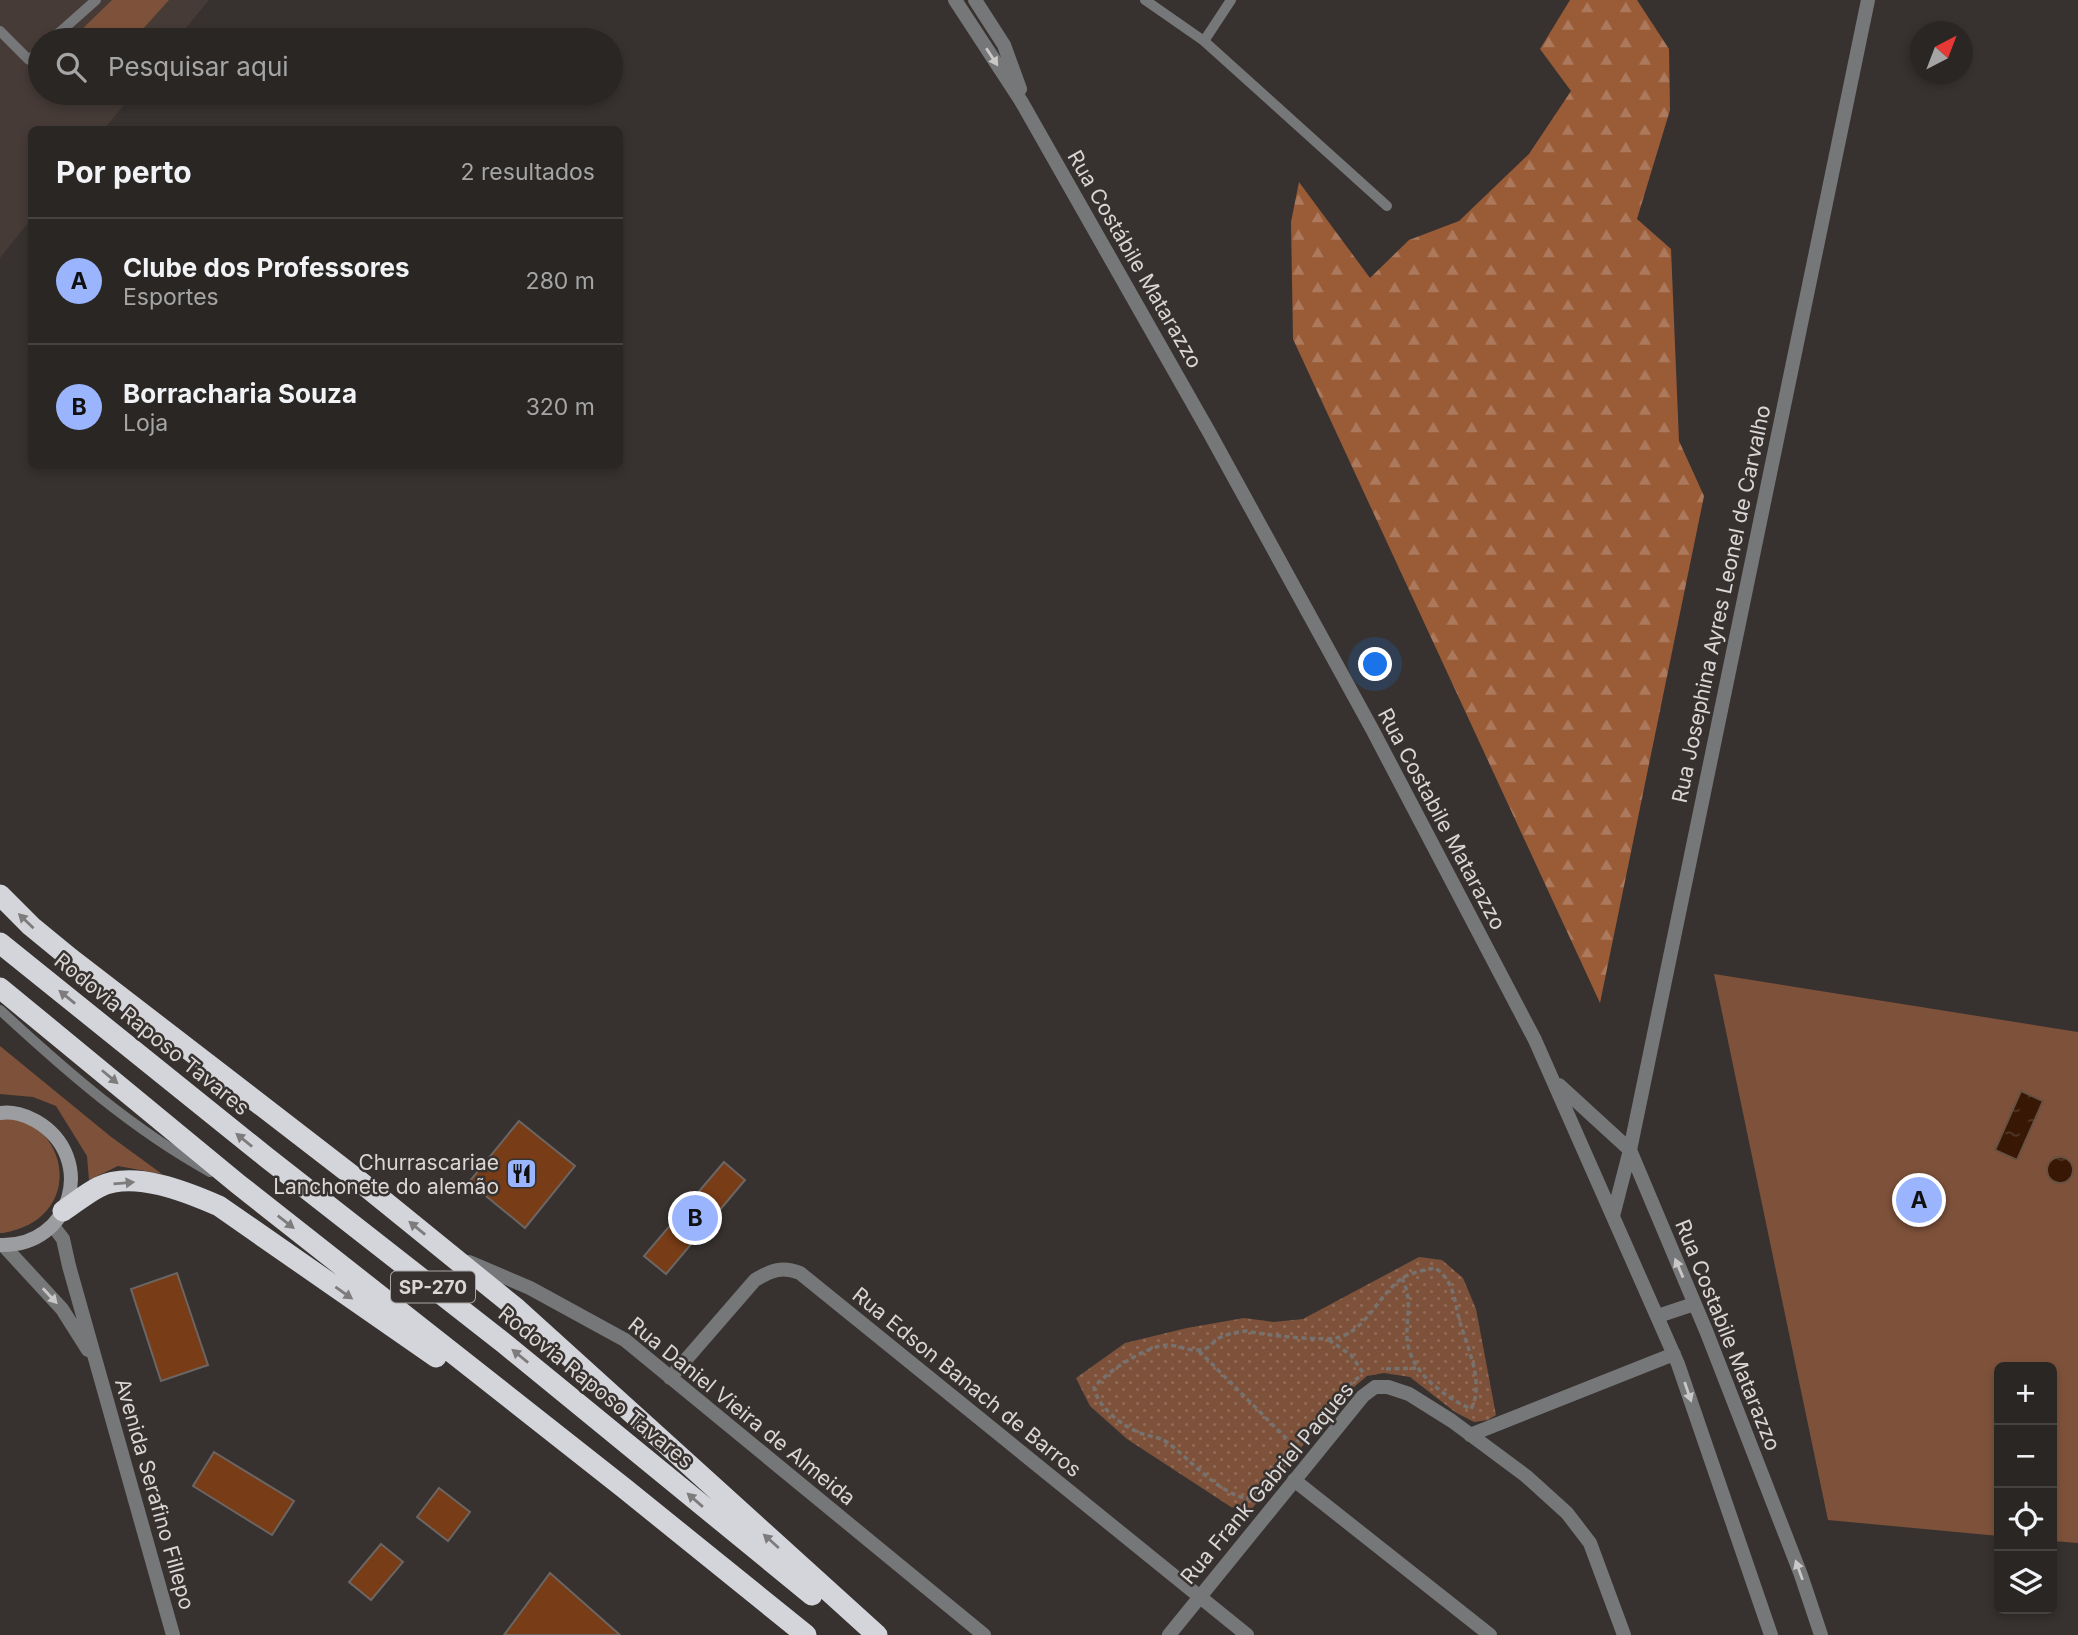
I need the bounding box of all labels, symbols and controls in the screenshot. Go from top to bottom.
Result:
north arrow [1910,21,1973,84]
search box [28,28,623,105]
icon: search [52,48,90,86]
one-way arrow [985,48,999,66]
text: Pesquisar aqui [108,51,289,82]
street label: Rua Costábile Matarazzo [1062,146,1208,372]
text: Por perto [56,154,192,190]
text: 2 resultados [461,158,595,186]
text: Clube dos Professores [123,252,410,283]
text: A [70,267,88,295]
text: 280 m [526,267,595,295]
text: Esportes [123,283,219,311]
text: Borracharia Souza [123,378,357,409]
text: B [71,393,87,421]
text: 320 m [526,393,595,421]
street label: Rua Josephina Ayres Leonel de Carvalho [1667,403,1775,805]
text: Loja [123,409,168,437]
your location [1358,647,1392,681]
street label: Rua Costabile Matarazzo [1373,704,1511,934]
one-way arrow [18,912,35,929]
street label: Rodovia Raposo Tavares [49,948,255,1120]
one-way arrow [59,989,77,1004]
one-way arrow [101,1069,119,1085]
one-way arrow [236,1132,254,1147]
place label: Churrascariae Lanchonete do alemão [273,1150,499,1199]
restaurant icon: Churrascariae Lanchonete do alemão [505,1157,539,1191]
pin: A [1896,1174,1942,1226]
one-way arrow [113,1177,135,1188]
pin: B [672,1192,718,1244]
one-way arrow [276,1214,294,1229]
street label: Rua Costabile Matarazzo [1670,1216,1786,1454]
one-way arrow [409,1220,427,1235]
one-way arrow [1674,1257,1685,1278]
road number: SP-270 [391,1272,475,1302]
street label: Rua Edson Banach de Barros [848,1282,1086,1482]
one-way arrow [335,1286,353,1300]
one-way arrow [41,1287,57,1304]
street label: Rodovia Raposo Tavares [493,1301,699,1473]
street label: Rua Daniel Vieira de Almeida [623,1312,861,1510]
one-way arrow [511,1348,529,1363]
map controls [1994,1362,2057,1614]
button: + [1994,1362,2057,1425]
street label: Avenida Serafino Fillepo [110,1376,200,1612]
street label: Rua Frank Gabriel Paques [1175,1377,1359,1589]
one-way arrow [1683,1381,1694,1402]
button: − [1994,1425,2057,1488]
button: locate [1994,1488,2057,1551]
one-way arrow [687,1493,704,1508]
one-way arrow [763,1533,780,1549]
button: layers [1994,1551,2057,1614]
one-way arrow [1793,1560,1804,1581]

